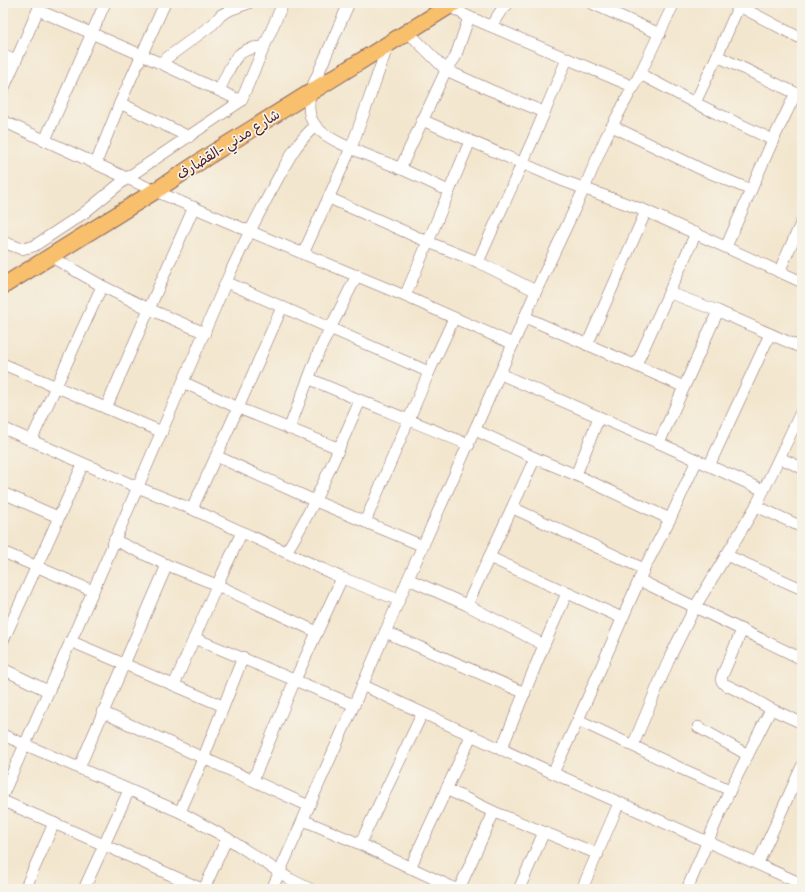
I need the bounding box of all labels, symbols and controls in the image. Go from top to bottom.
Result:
street label: شارع مدني -القضارف [173,106,285,186]

